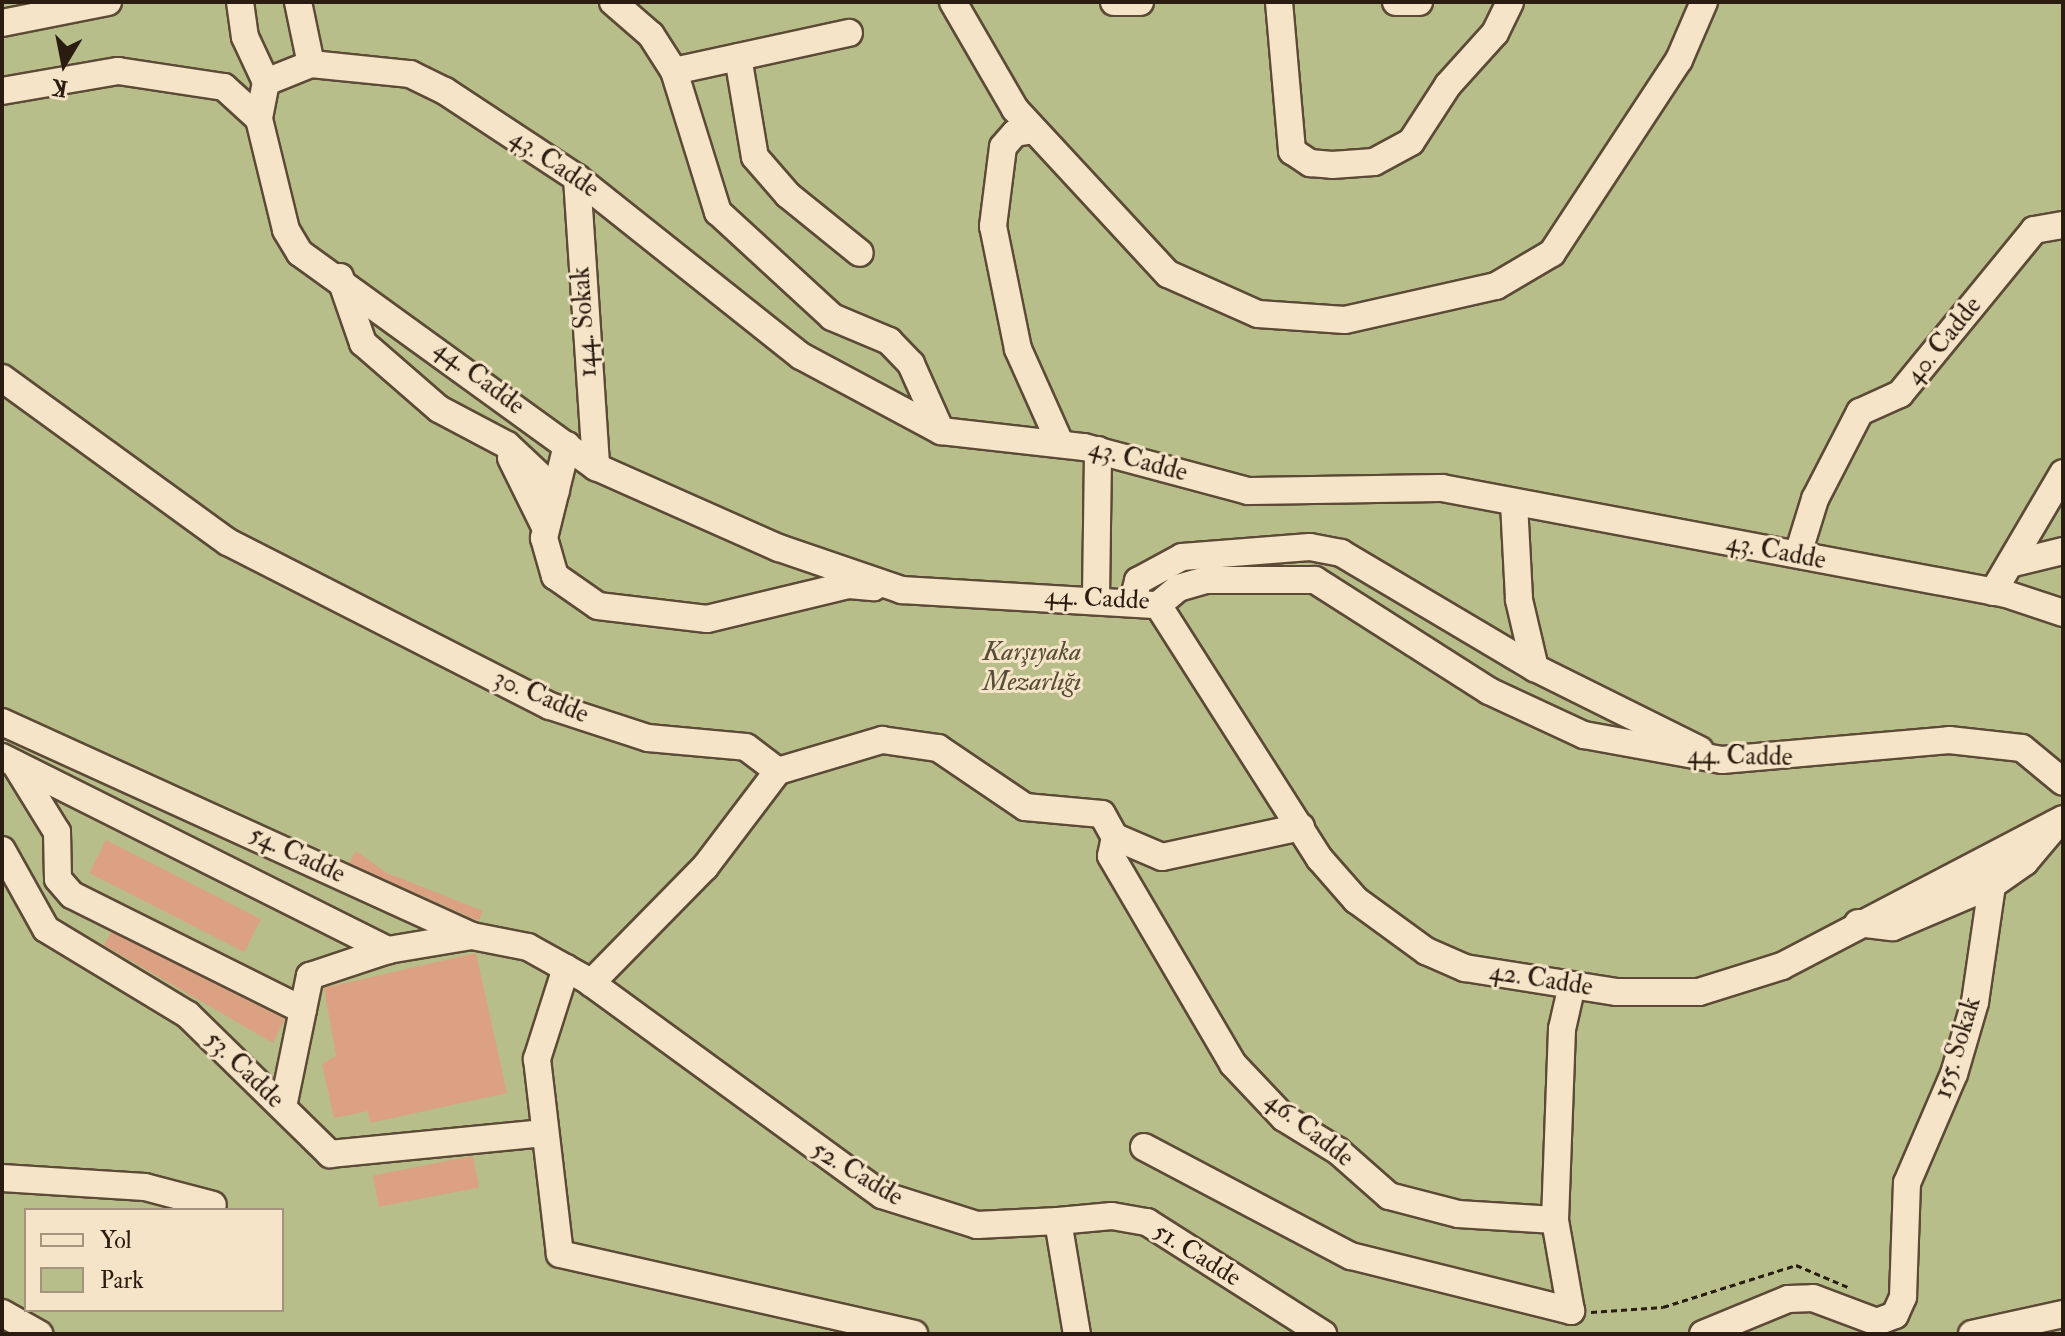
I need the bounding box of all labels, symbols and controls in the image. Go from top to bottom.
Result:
north arrow [24,24,104,104]
text: K [50,73,70,103]
street label: 43. Cadde [504,123,604,205]
street label: 144. Sokak [566,266,604,378]
street label: 40. Cadde [1899,291,1989,391]
street label: 44. Cadde [428,334,530,422]
street label: 43. Cadde [1085,433,1191,489]
street label: 43. Cadde [1724,527,1828,577]
street label: 44. Cadde [1044,581,1150,617]
park label: Karşıyaka Mezarlığı [983,637,1081,698]
street label: 30. Cadde [489,663,593,731]
street label: 44. Cadde [1687,740,1793,774]
street label: 54. Cadde [244,819,350,891]
street label: 42. Cadde [1487,956,1595,1004]
street label: 155. Sokak [1928,994,1988,1102]
street label: 53. Cadde [198,1025,290,1115]
street label: 46. Cadde [1259,1086,1359,1174]
street label: 52. Cadde [806,1135,908,1213]
legend [24,1208,284,1312]
street label: 51. Cadde [1147,1216,1247,1294]
text: Yol [100,1225,132,1256]
text: Park [100,1265,144,1296]

